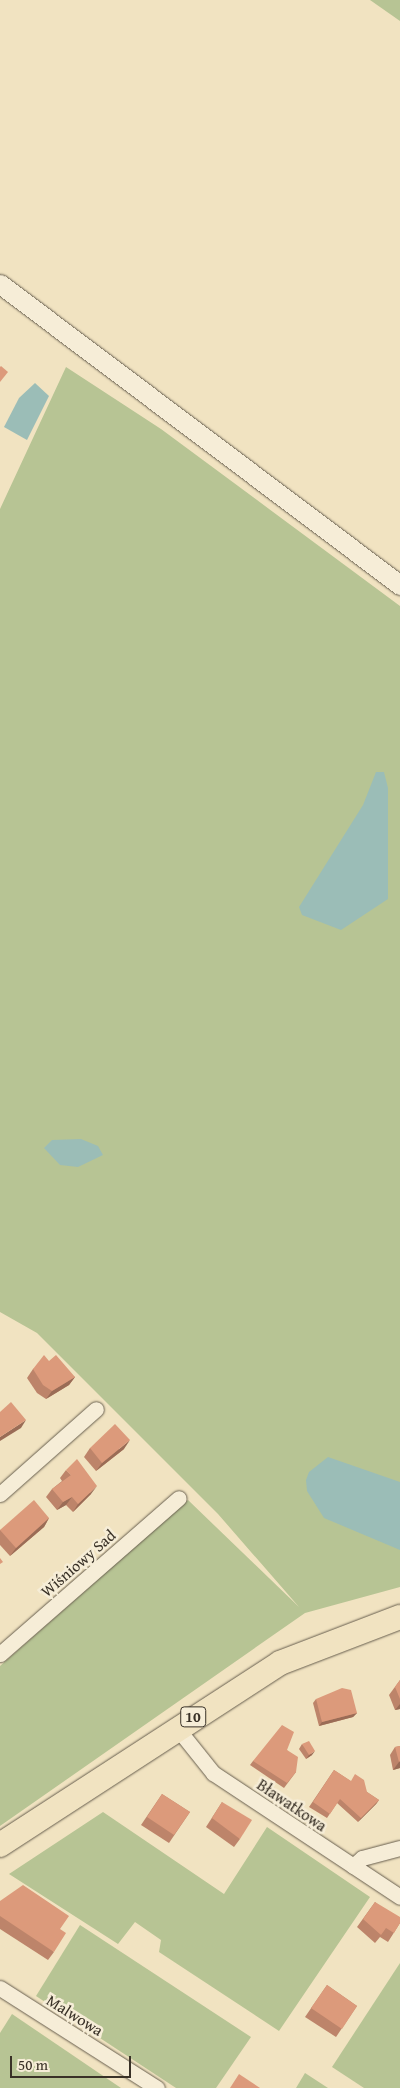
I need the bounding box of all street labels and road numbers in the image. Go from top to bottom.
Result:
street label: Wiśniowy Sad [37,1525,119,1601]
road number: 10 [179,1704,207,1730]
street label: Bławatkowa [254,1775,330,1835]
street label: Malwowa [43,1990,107,2040]

